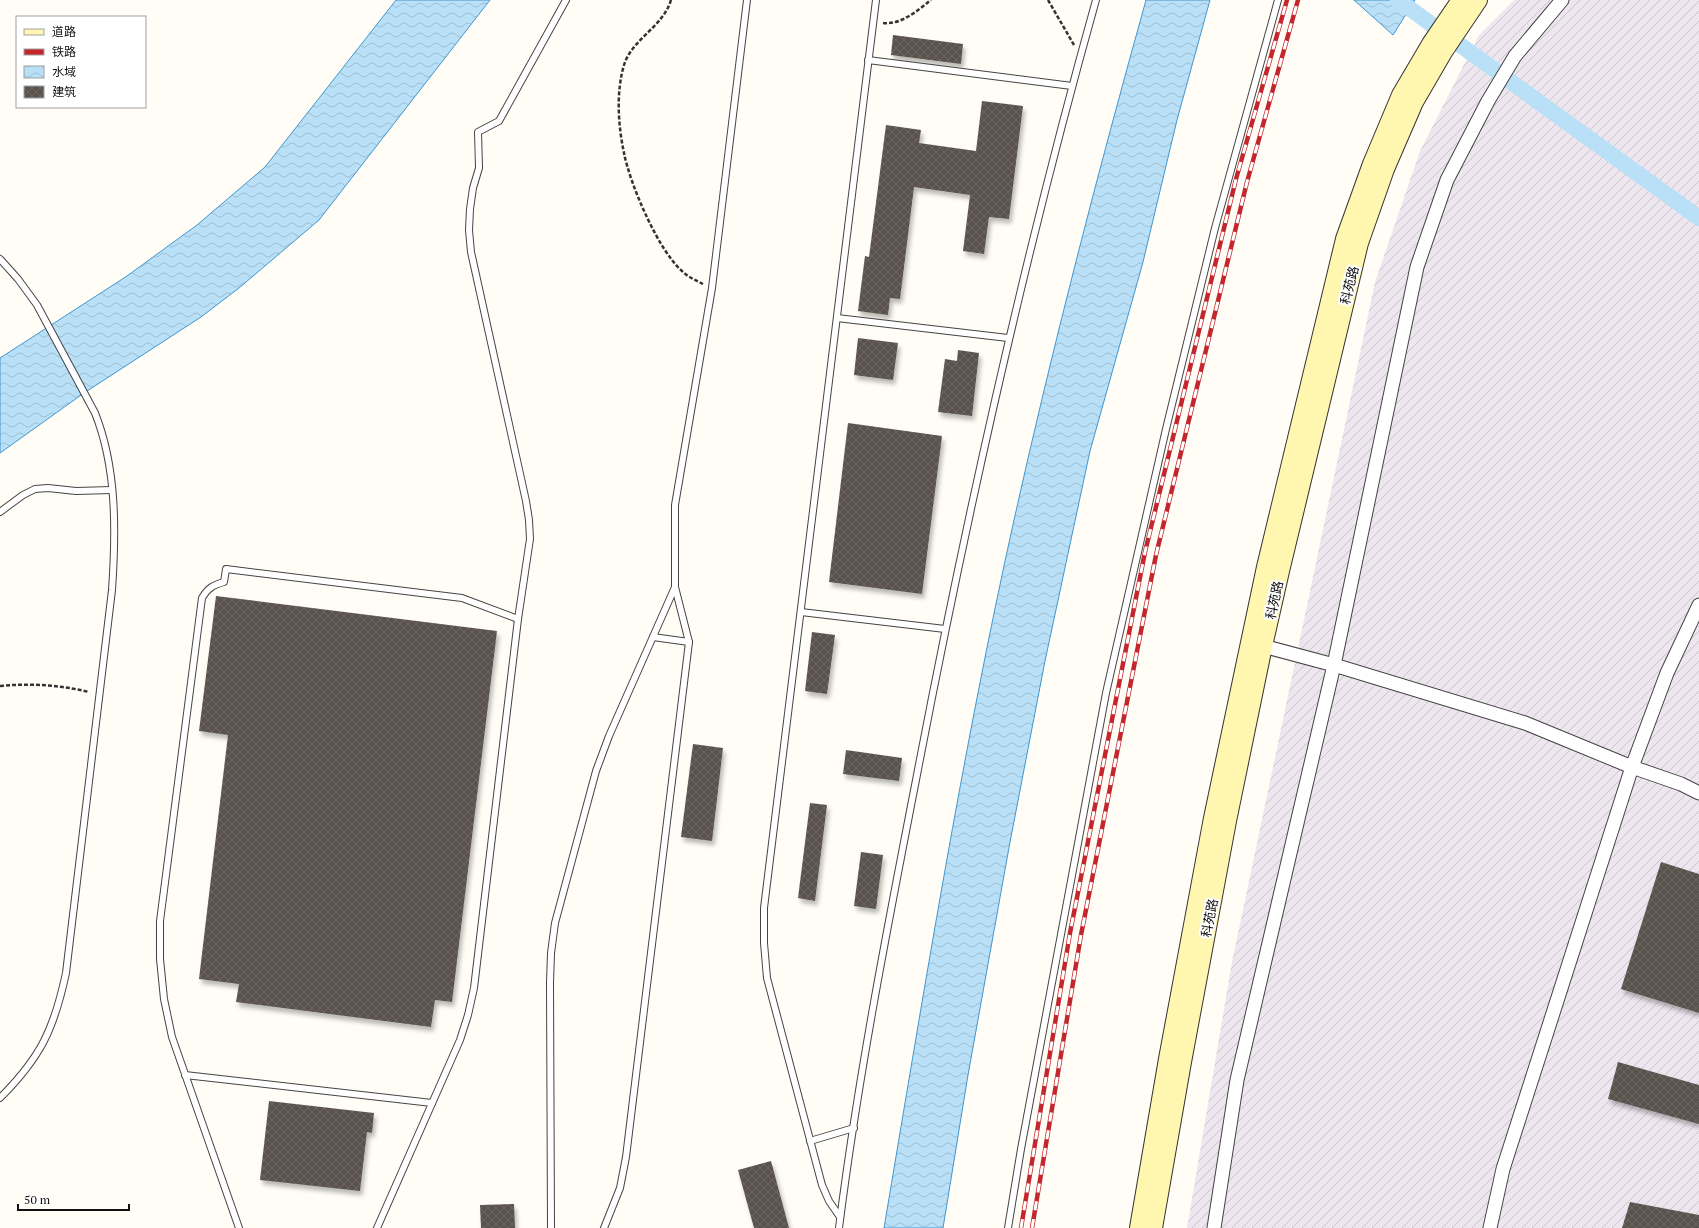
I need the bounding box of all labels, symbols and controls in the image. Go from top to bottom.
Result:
legend [16,16,146,108]
text: 道路 [52,24,76,39]
text: 铁路 [52,44,76,59]
text: 水域 [52,64,76,79]
text: 建筑 [52,84,76,99]
street label: 科苑路 [1336,264,1362,306]
street label: 科苑路 [1261,579,1287,621]
street label: 科苑路 [1196,897,1222,939]
scale bar [18,1186,129,1212]
text: 50 m [24,1192,51,1207]

